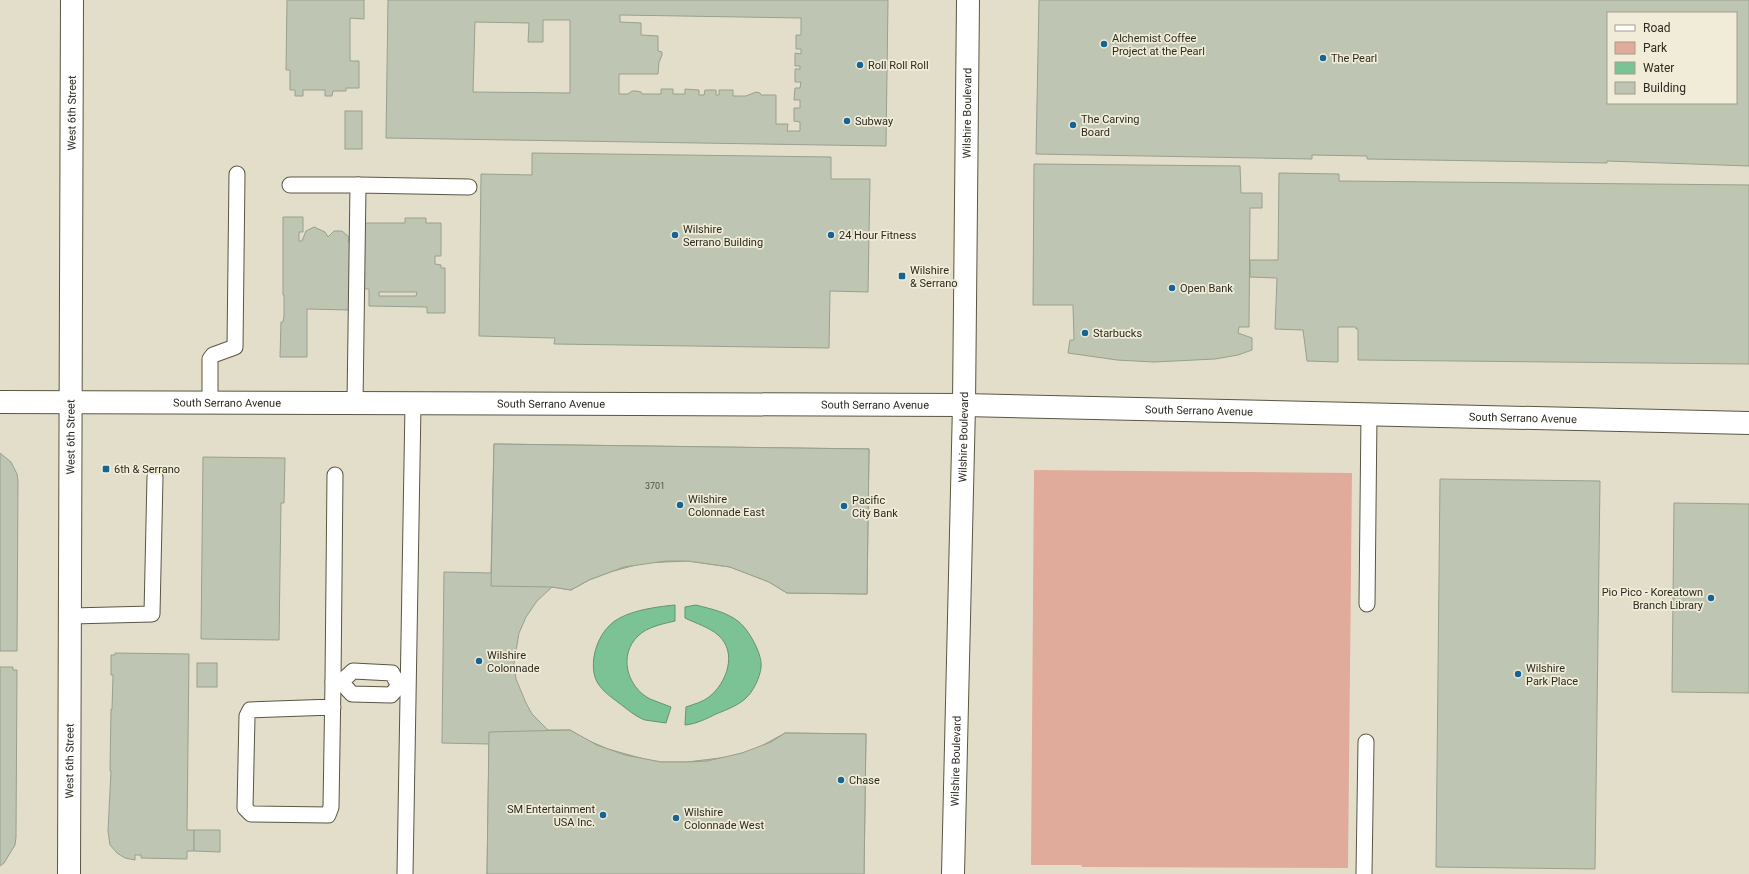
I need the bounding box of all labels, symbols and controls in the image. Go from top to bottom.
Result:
legend [1607,12,1737,104]
text: Road [1643,21,1671,35]
place label: Alchemist Coffee Project at the Pearl [1112,32,1205,58]
marker: Alchemist Coffee Project at the Pearl [1099,39,1109,49]
text: Park [1643,41,1668,55]
place label: The Pearl [1331,52,1377,65]
marker: The Pearl [1318,53,1328,63]
place label: Roll Roll Roll [868,59,929,72]
marker: Roll Roll Roll [855,60,865,70]
text: Water [1643,61,1674,75]
street label: Wilshire Boulevard [960,68,974,158]
street label: West 6th Street [65,75,79,151]
text: Building [1643,81,1686,95]
place label: The Carving Board [1081,113,1139,139]
place label: Subway [855,115,894,128]
marker: Subway [842,116,852,126]
marker: The Carving Board [1068,120,1078,130]
place label: Wilshire Serrano Building [683,223,763,249]
place label: 24 Hour Fitness [839,229,917,242]
marker: Wilshire Serrano Building [670,230,680,240]
marker: 24 Hour Fitness [826,230,836,240]
place label: Wilshire & Serrano [910,264,958,290]
marker: Wilshire & Serrano [897,271,907,281]
place label: Open Bank [1180,282,1233,295]
marker: Open Bank [1167,283,1177,293]
place label: Starbucks [1093,327,1142,340]
marker: Starbucks [1080,328,1090,338]
street label: Wilshire Boulevard [956,392,971,483]
street label: South Serrano Avenue [173,397,281,410]
street label: South Serrano Avenue [497,398,605,411]
street label: West 6th Street [64,399,78,475]
street label: South Serrano Avenue [821,399,929,412]
street label: South Serrano Avenue [1145,403,1253,419]
street label: South Serrano Avenue [1469,411,1577,426]
place label: 6th & Serrano [114,463,180,476]
marker: 6th & Serrano [101,464,111,474]
house number: 3701 [645,481,665,491]
place label: Wilshire Colonnade East [688,493,765,519]
place label: Pacific City Bank [852,494,898,520]
marker: Wilshire Colonnade East [675,500,685,510]
marker: Pacific City Bank [839,501,849,511]
place label: Pio Pico - Koreatown Branch Library [1602,586,1704,612]
marker: Pio Pico - Koreatown Branch Library [1706,593,1716,603]
place label: Wilshire Colonnade [487,649,540,675]
marker: Wilshire Colonnade [474,656,484,666]
place label: Wilshire Park Place [1526,662,1578,688]
marker: Wilshire Park Place [1513,669,1523,679]
street label: Wilshire Boulevard [949,716,964,806]
street label: West 6th Street [63,723,77,799]
place label: Chase [849,774,880,787]
marker: Chase [836,775,846,785]
place label: SM Entertainment USA Inc. [507,803,595,829]
place label: Wilshire Colonnade West [684,806,764,832]
marker: SM Entertainment USA Inc. [598,810,608,820]
marker: Wilshire Colonnade West [671,813,681,823]

